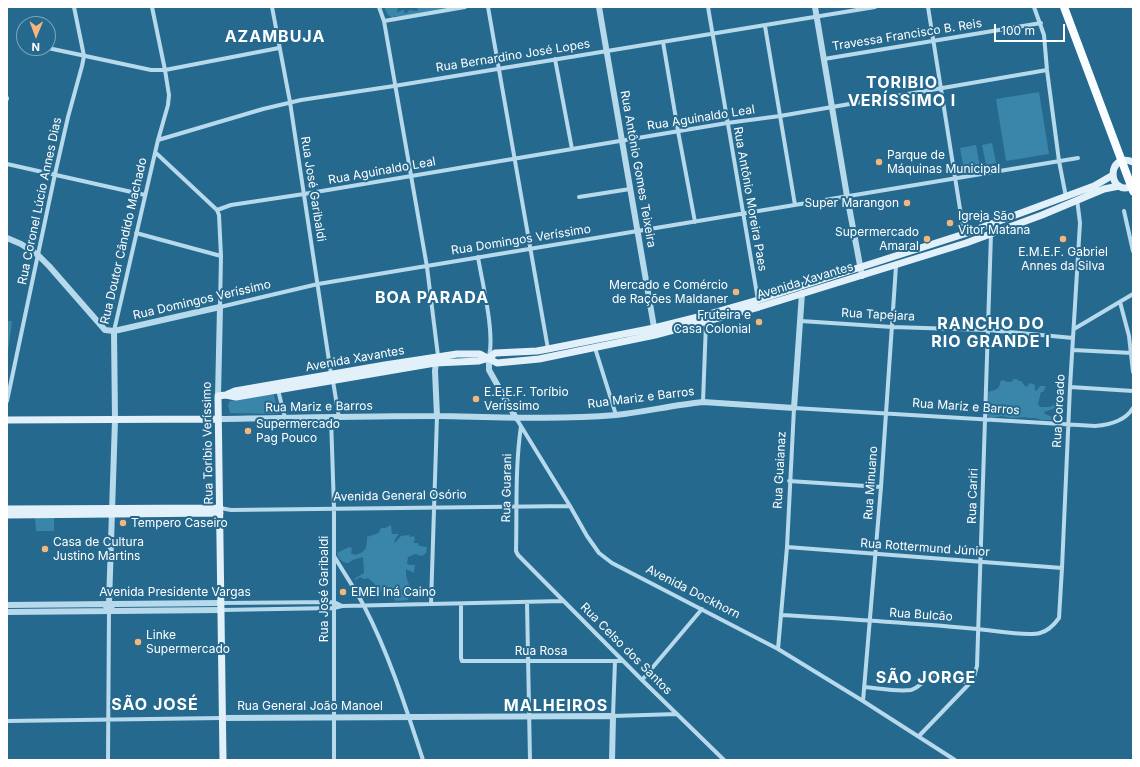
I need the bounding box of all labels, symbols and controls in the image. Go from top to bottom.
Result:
north arrow [16,16,56,56]
street label: Travessa Francisco B. Reis [831,16,983,54]
scale bar [996,16,1067,42]
text: 100 m [1001,23,1035,38]
district label: AZAMBUJA [225,27,325,47]
street label: Rua Bernardino José Lopes [435,37,591,75]
text: N [31,40,40,54]
district label: TORIBIO VERÍSSIMO I [848,73,956,111]
street label: Rua Antônio Gomes Teixeira [617,89,659,249]
street label: Rua Aguinaldo Leal [646,102,756,134]
street label: Rua Coronel Lúcio Annes Dias [15,116,65,286]
street label: Rua Antônio Moreira Paes [730,126,770,272]
street label: Rua José Garibaldi [298,135,328,243]
place label: Parque de Máquinas Municipal [887,148,1000,176]
street label: Rua Aguinaldo Leal [327,154,437,188]
street label: Rua Doutor Cândido Machado [98,156,150,326]
marker: Parque de Máquinas Municipal [874,157,884,167]
place label: Super Marangon [804,196,899,210]
marker: Super Marangon [902,198,912,208]
place label: Igreja São Vitor Matana [958,209,1030,237]
marker: Igreja São Vitor Matana [945,218,955,228]
street label: Rua Domingos Veríssimo [450,222,592,258]
place label: Supermercado Amaral [835,225,919,253]
marker: Supermercado Amaral [922,234,932,244]
marker: E.M.E.F. Gabriel Annes da Silva [1058,234,1068,244]
place label: E.M.E.F. Gabriel Annes da Silva [1018,245,1108,273]
street label: Avenida Xavantes [755,259,855,303]
street label: Rua Domingos Veríssimo [132,277,272,323]
place label: Mercado e Comércio de Rações Maldaner [609,278,728,306]
marker: Mercado e Comércio de Rações Maldaner [731,287,741,297]
district label: BOA PARADA [375,288,489,308]
street label: Rua Tapejara [841,306,915,324]
place label: Fruteira e Casa Colonial [673,308,751,336]
district label: RANCHO DO RIO GRANDE I [931,314,1051,352]
marker: Fruteira e Casa Colonial [754,317,764,327]
street label: Avenida Xavantes [304,343,406,375]
street label: Rua Coroado [1050,374,1068,448]
street label: Rua Toríbio Veríssimo [200,381,216,505]
street label: Rua Mariz e Barros [587,384,695,412]
place label: E.E.E.F. Toríbio Veríssimo [484,385,569,413]
marker: E.E.E.F. Toríbio Veríssimo [471,394,481,404]
street label: Rua Mariz e Barros [912,396,1020,418]
street label: Rua Mariz e Barros [265,399,373,415]
place label: Supermercado Pag Pouco [256,417,340,445]
marker: Supermercado Pag Pouco [243,426,253,436]
street label: Rua Guaianaz [771,431,789,509]
street label: Rua Minuano [861,446,881,520]
street label: Rua Guarani [499,453,515,523]
street label: Rua Cariri [965,468,981,524]
street label: Avenida General Osório [333,488,467,504]
place label: Tempero Caseiro [131,516,228,530]
marker: Tempero Caseiro [118,518,128,528]
place label: Casa de Cultura Justino Martins [53,535,144,563]
street label: Rua José Garibaldi [317,536,331,642]
street label: Rua Rottermund Júnior [860,536,990,560]
marker: Casa de Cultura Justino Martins [40,544,50,554]
street label: Avenida Dockhorn [643,562,743,622]
street label: Avenida Presidente Vargas [99,585,251,599]
place label: EMEI Iná Caino [351,585,436,599]
marker: EMEI Iná Caino [338,587,348,597]
street label: Rua Celso dos Santos [577,600,675,698]
street label: Rua Bulcão [889,606,953,624]
place label: Linke Supermercado [146,628,230,656]
marker: Linke Supermercado [133,637,143,647]
street label: Rua Rosa [515,644,567,658]
district label: SÃO JORGE [876,668,976,688]
district label: SÃO JOSÉ [111,695,199,715]
district label: MALHEIROS [504,696,608,716]
street label: Rua General João Manoel [237,699,383,713]

